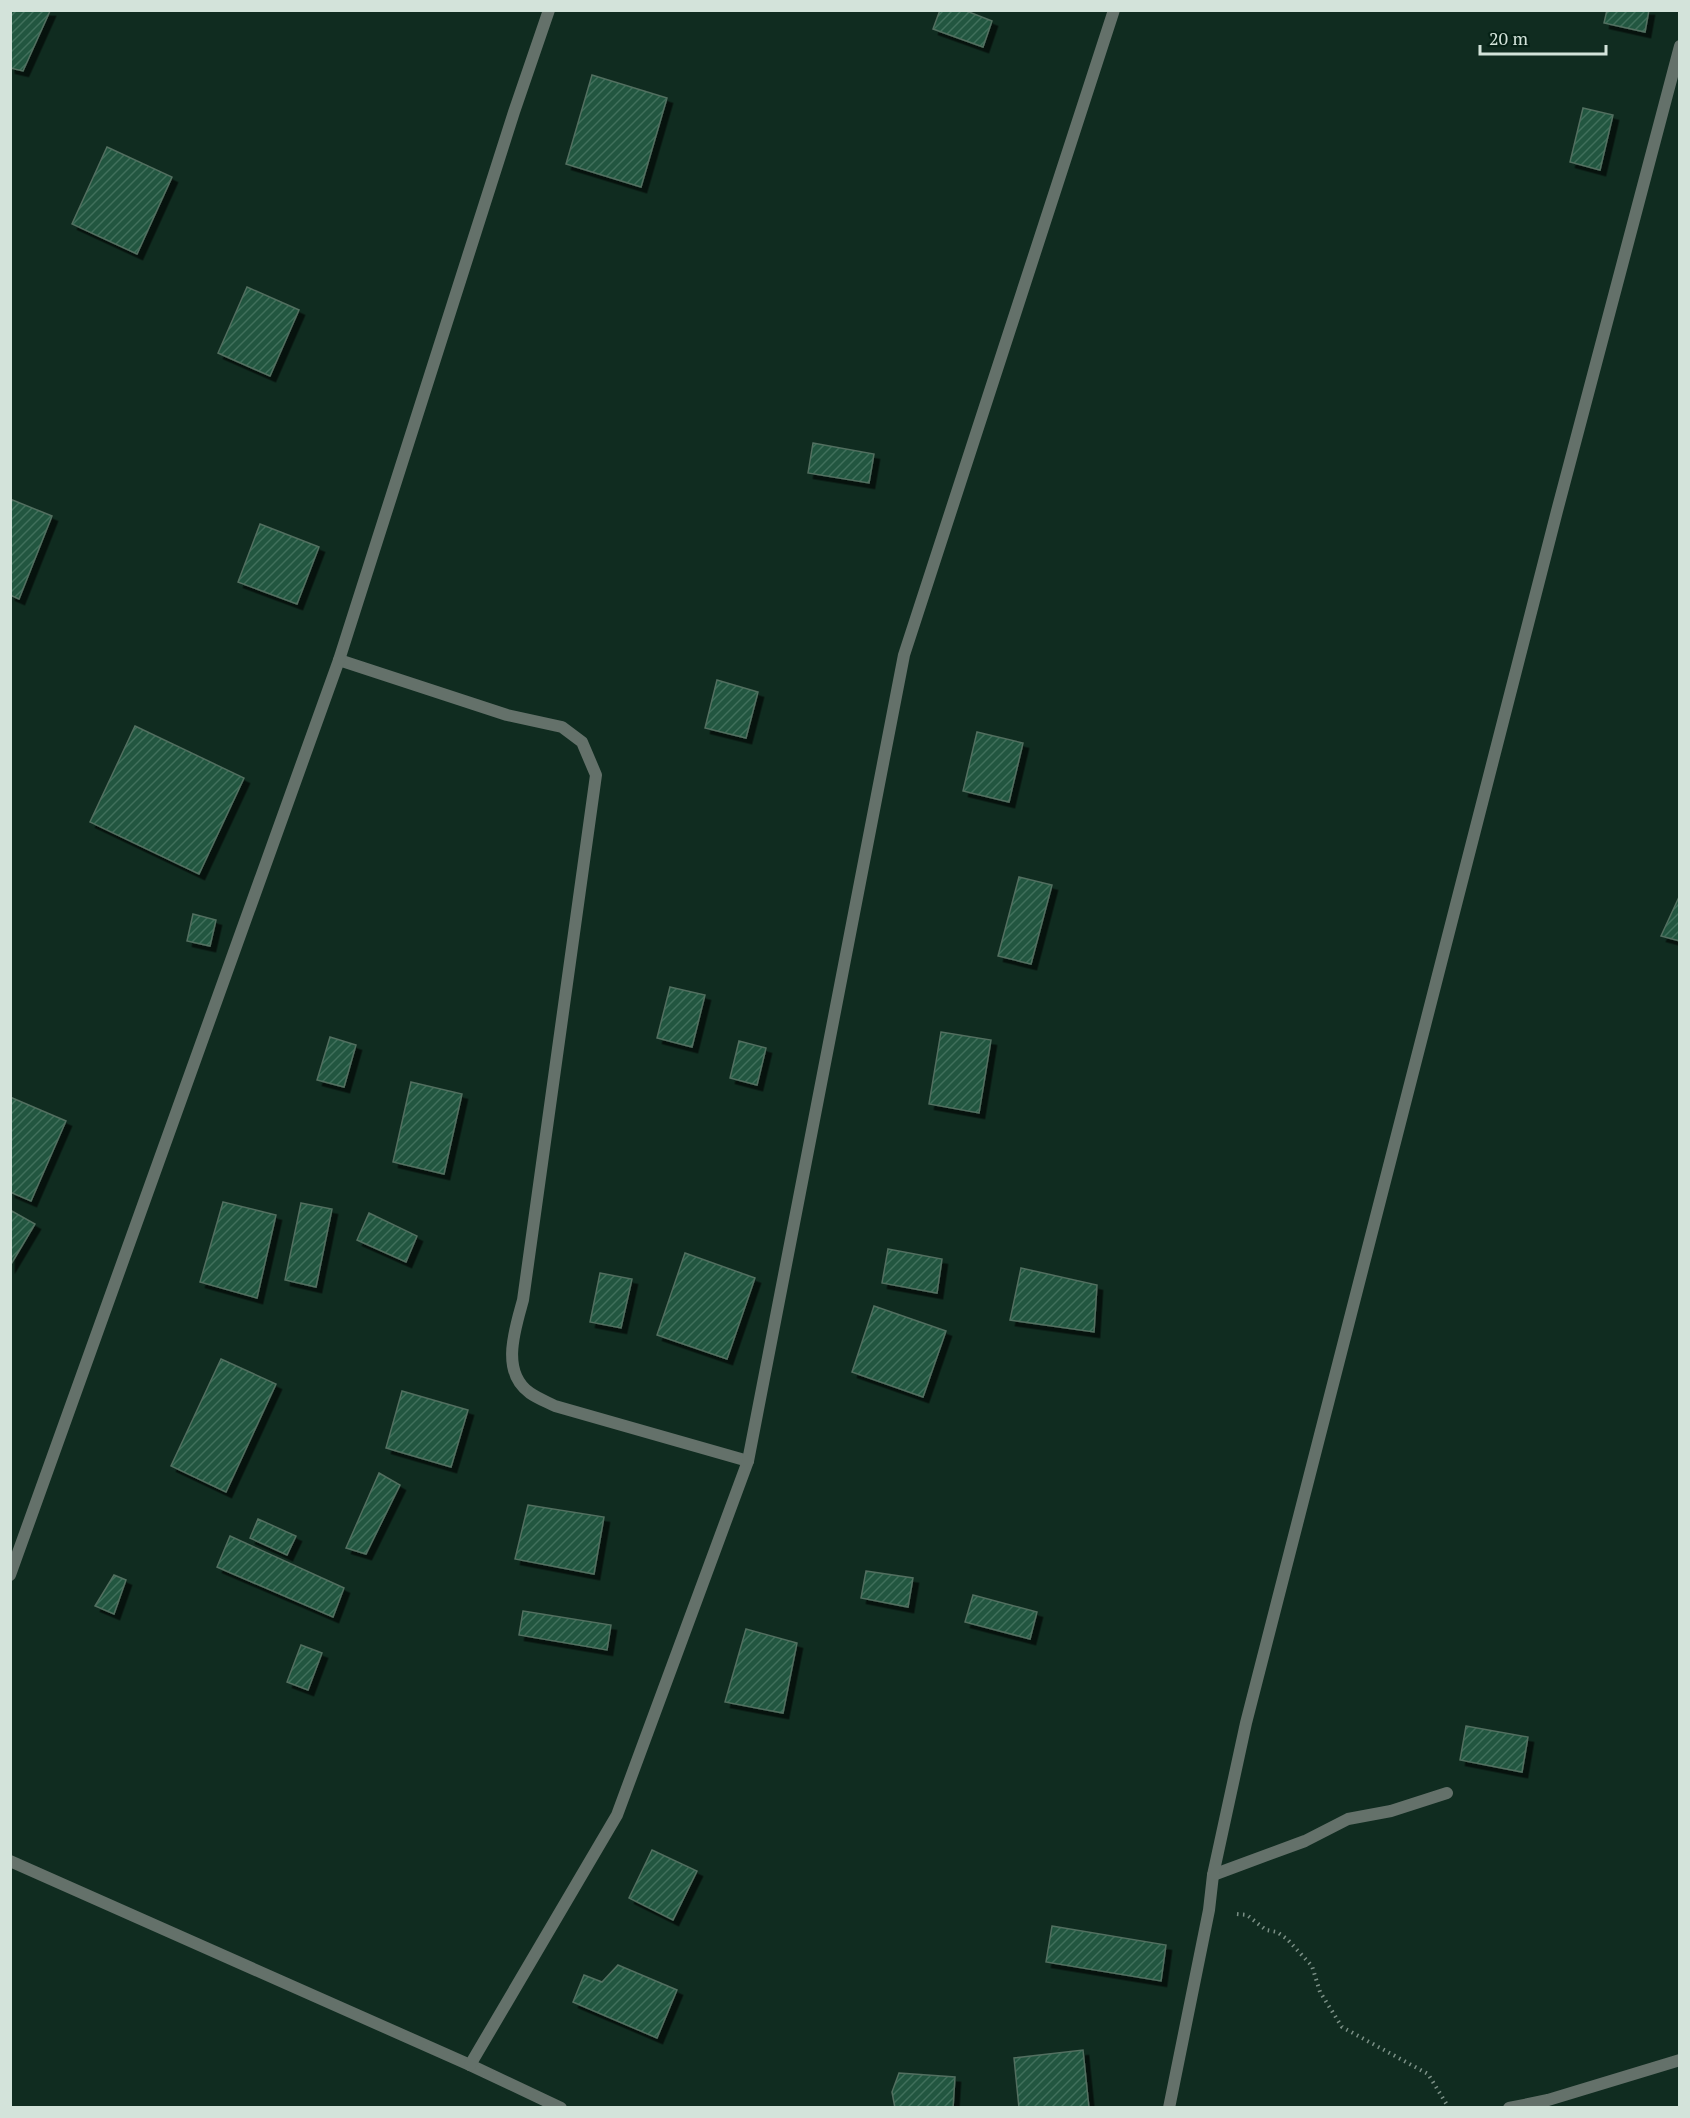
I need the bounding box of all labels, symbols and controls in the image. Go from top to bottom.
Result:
scale bar [1480,18,1606,56]
text: 20 m [1489,26,1529,50]

